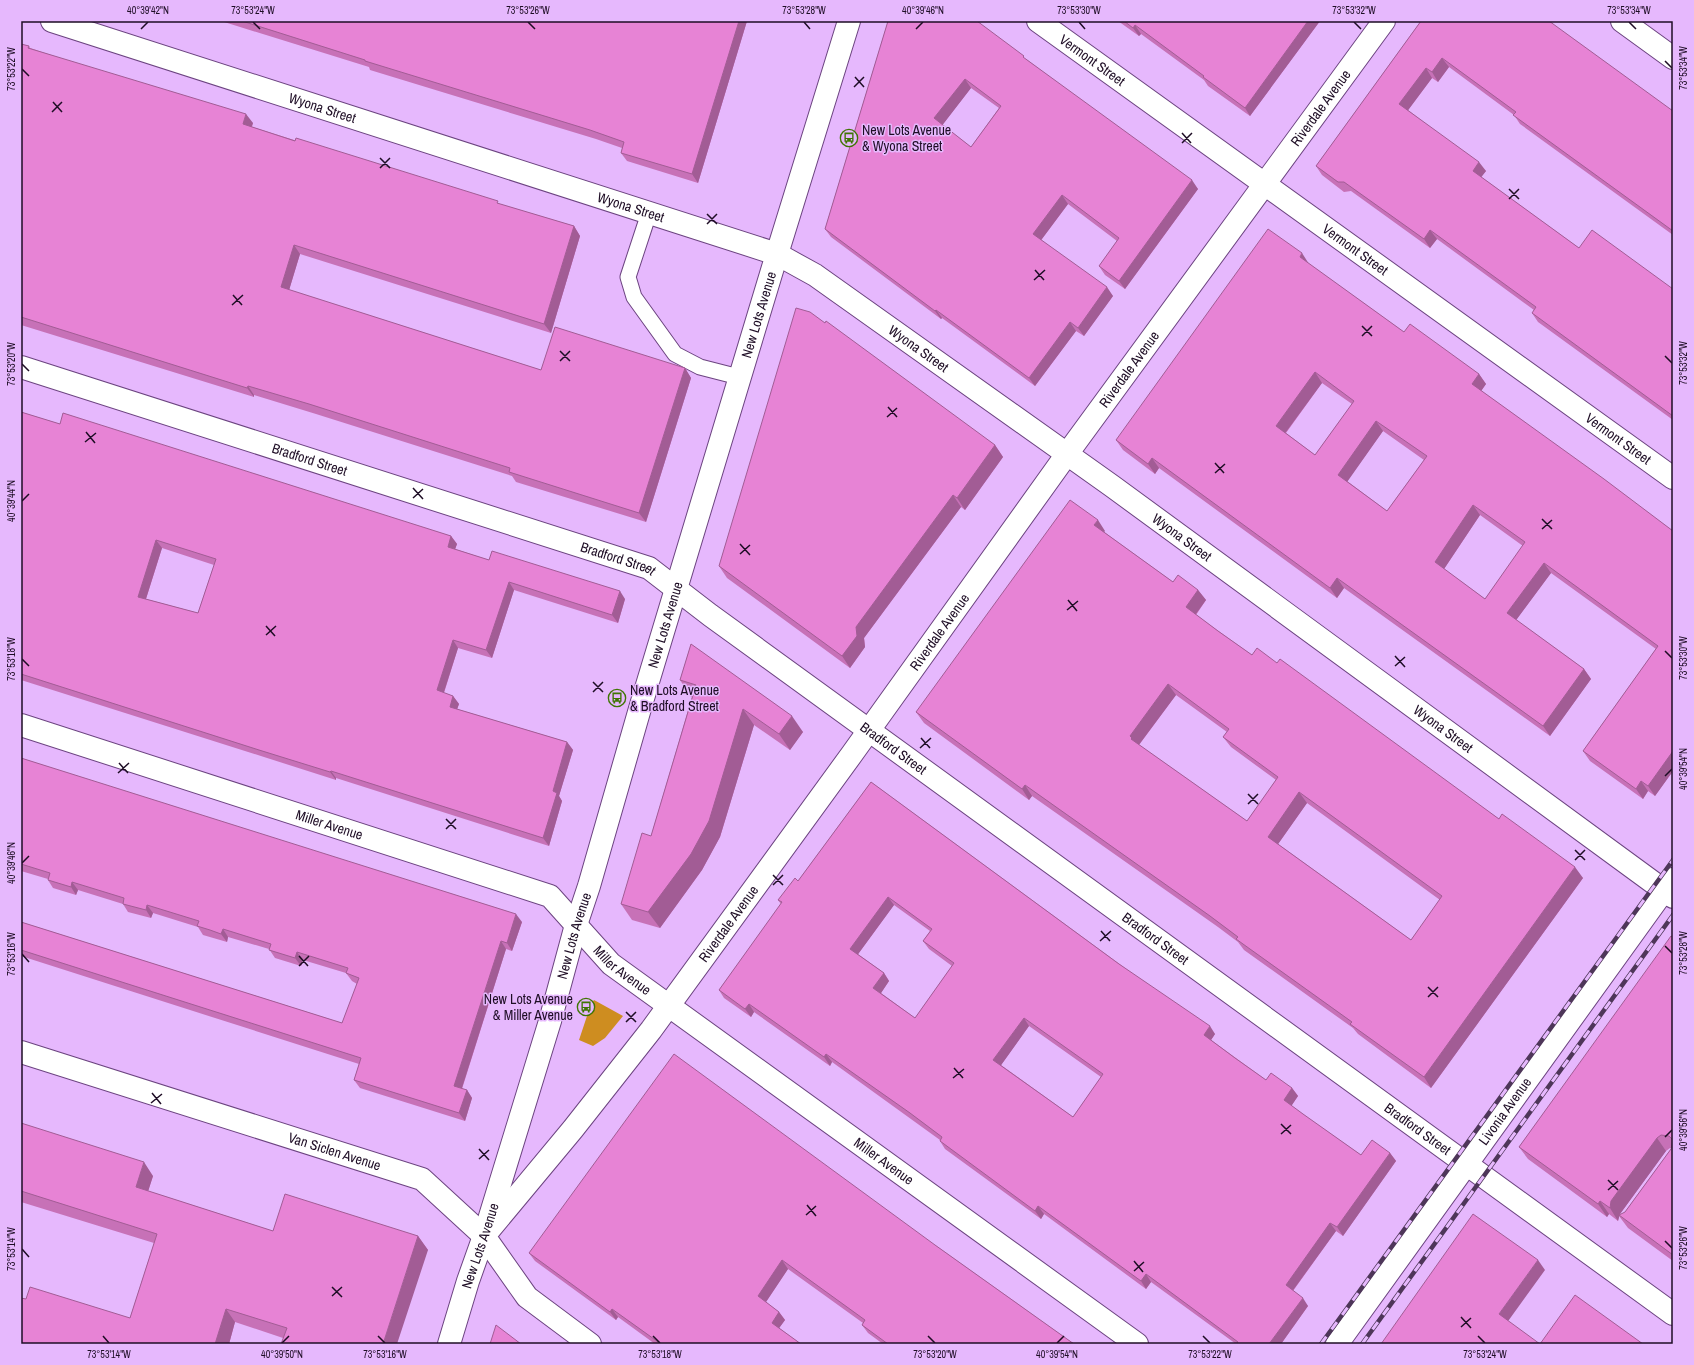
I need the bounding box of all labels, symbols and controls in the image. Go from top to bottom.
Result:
text: 40°39'42"N [127,4,169,17]
text: 73°53'24"W [231,4,275,17]
text: 73°53'26"W [506,4,550,17]
text: 73°53'28"W [782,4,826,17]
text: 40°39'46"N [902,4,944,17]
text: 73°53'30"W [1057,4,1101,17]
text: 73°53'32"W [1332,4,1376,17]
text: 73°53'34"W [1607,4,1651,17]
street label: Vermont Street [1056,30,1129,90]
text: 73°53'34"W [1677,46,1690,90]
text: 73°53'22"W [5,47,18,91]
street label: Riverdale Avenue [1286,66,1354,150]
street label: Wyona Street [287,89,358,127]
place label: New Lots Avenue & Wyona Street [862,121,951,155]
bus stop icon: New Lots Avenue & Wyona Street [839,128,859,148]
street label: Wyona Street [595,188,667,226]
street label: Vermont Street [1319,220,1392,279]
street label: New Lots Avenue [737,269,780,360]
street label: Wyona Street [885,321,952,376]
street label: Riverdale Avenue [1095,327,1163,411]
text: 73°53'32"W [1677,341,1690,385]
text: 73°53'20"W [5,342,18,386]
street label: Vermont Street [1582,409,1655,468]
street label: Bradford Street [270,439,349,480]
text: 40°39'44"N [5,480,18,522]
street label: Wyona Street [1149,509,1215,565]
street label: Bradford Street [578,538,660,579]
street label: New Lots Avenue [644,580,687,670]
street label: Riverdale Avenue [906,590,973,674]
text: 73°53'30"W [1677,636,1690,680]
text: 73°53'18"W [5,637,18,681]
place label: New Lots Avenue & Bradford Street [630,681,719,715]
bus stop icon: New Lots Avenue & Bradford Street [607,688,627,708]
street label: Wyona Street [1410,701,1477,757]
street label: Bradford Street [857,718,930,778]
text: 40°39'54"N [1677,748,1690,790]
street label: Miller Avenue [293,805,365,844]
text: 40°39'46"N [5,842,18,884]
street label: Riverdale Avenue [695,882,762,966]
street label: New Lots Avenue [553,890,595,981]
street label: Bradford Street [1119,908,1192,969]
text: 73°53'28"W [1677,931,1690,975]
text: 73°53'16"W [5,932,18,976]
street label: Miller Avenue [590,942,655,999]
place label: New Lots Avenue & Miller Avenue [484,990,573,1024]
bus stop icon: New Lots Avenue & Miller Avenue [576,997,596,1017]
street label: Livonia Avenue [1474,1074,1535,1148]
street label: Bradford Street [1381,1099,1455,1159]
text: 40°39'56"N [1677,1109,1690,1151]
street label: Van Siclen Avenue [286,1128,383,1174]
street label: Miller Avenue [851,1134,917,1189]
street label: New Lots Avenue [457,1201,503,1291]
text: 73°53'26"W [1677,1226,1690,1270]
text: 73°53'14"W [5,1227,18,1271]
text: 73°53'14"W [87,1348,131,1361]
text: 40°39'50"N [261,1348,303,1361]
text: 73°53'16"W [363,1348,407,1361]
text: 73°53'18"W [638,1348,682,1361]
text: 73°53'20"W [913,1348,957,1361]
text: 40°39'54"N [1036,1348,1078,1361]
text: 73°53'22"W [1188,1348,1232,1361]
text: 73°53'24"W [1463,1348,1507,1361]

